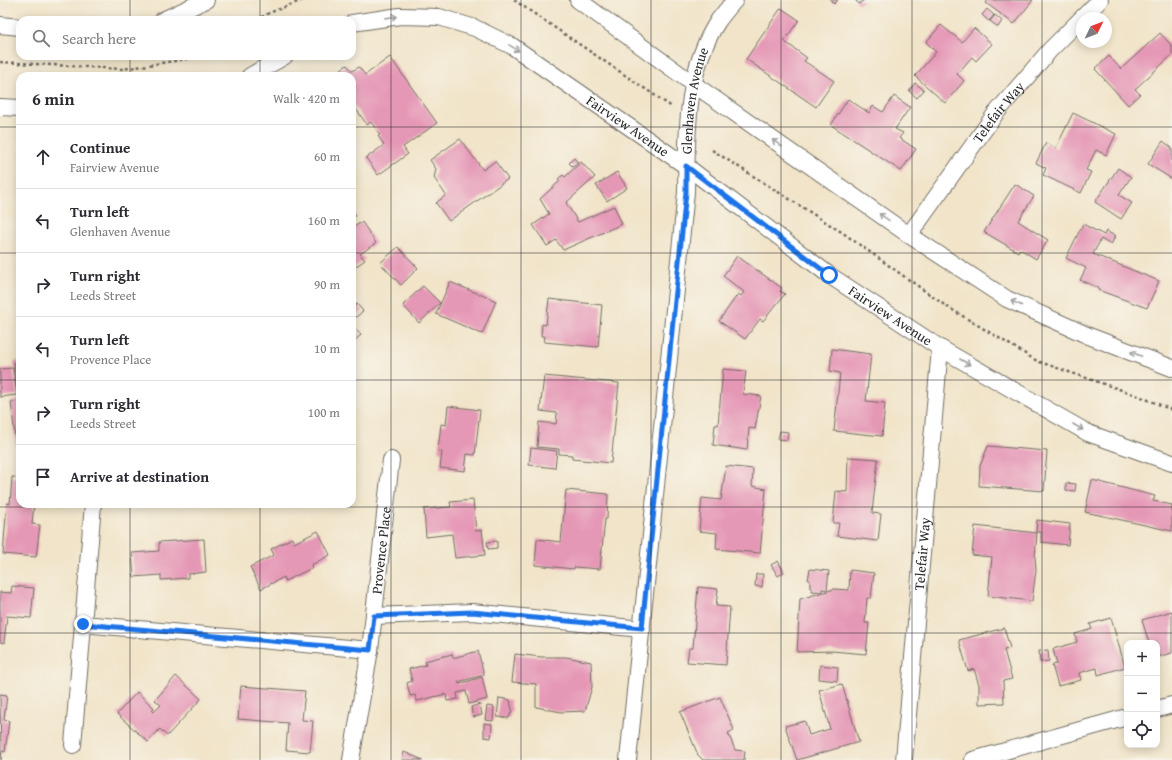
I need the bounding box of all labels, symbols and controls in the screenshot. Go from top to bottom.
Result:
north arrow [1076,12,1112,48]
one-way arrow [384,13,397,21]
search box [16,16,356,60]
icon: search [30,27,52,49]
text: Search here [62,28,136,49]
one-way arrow [508,44,520,52]
street label: Glenhaven Avenue [677,44,713,154]
street label: Telefair Way [968,77,1029,147]
text: 6 min [32,86,74,111]
text: Walk · 420 m [273,89,340,108]
street label: Fairview Avenue [583,90,673,162]
text: Continue [70,137,131,158]
one-way arrow [772,139,783,147]
icon: ahead [32,146,54,168]
text: 60 m [314,147,340,166]
text: Fairview Avenue [70,158,159,177]
text: Turn left [70,201,129,222]
icon: left [32,210,54,232]
text: 160 m [308,211,340,230]
one-way arrow [879,213,890,221]
text: Glenhaven Avenue [70,222,170,241]
text: Turn right [70,265,141,286]
route start [820,266,838,284]
icon: right [32,274,54,296]
text: 90 m [314,275,340,294]
street label: Fairview Avenue [845,281,936,350]
text: Leeds Street [70,286,136,305]
one-way arrow [1011,299,1023,306]
text: Turn left [70,329,129,350]
icon: left [32,338,54,360]
text: 10 m [314,339,340,358]
text: Provence Place [70,350,151,369]
one-way arrow [1130,350,1142,358]
one-way arrow [959,358,971,366]
text: Turn right [70,393,141,414]
icon: right [32,402,54,424]
text: 100 m [308,403,340,422]
text: Leeds Street [70,414,136,433]
one-way arrow [1072,423,1084,431]
icon: arrive [32,466,54,488]
text: Arrive at destination [70,466,209,487]
street label: Provence Place [366,505,396,595]
street label: Telefair Way [909,516,935,591]
route end [74,615,92,633]
map controls [1124,640,1160,748]
button: + [1124,640,1160,676]
button: − [1124,676,1160,712]
button: locate [1124,712,1160,748]

